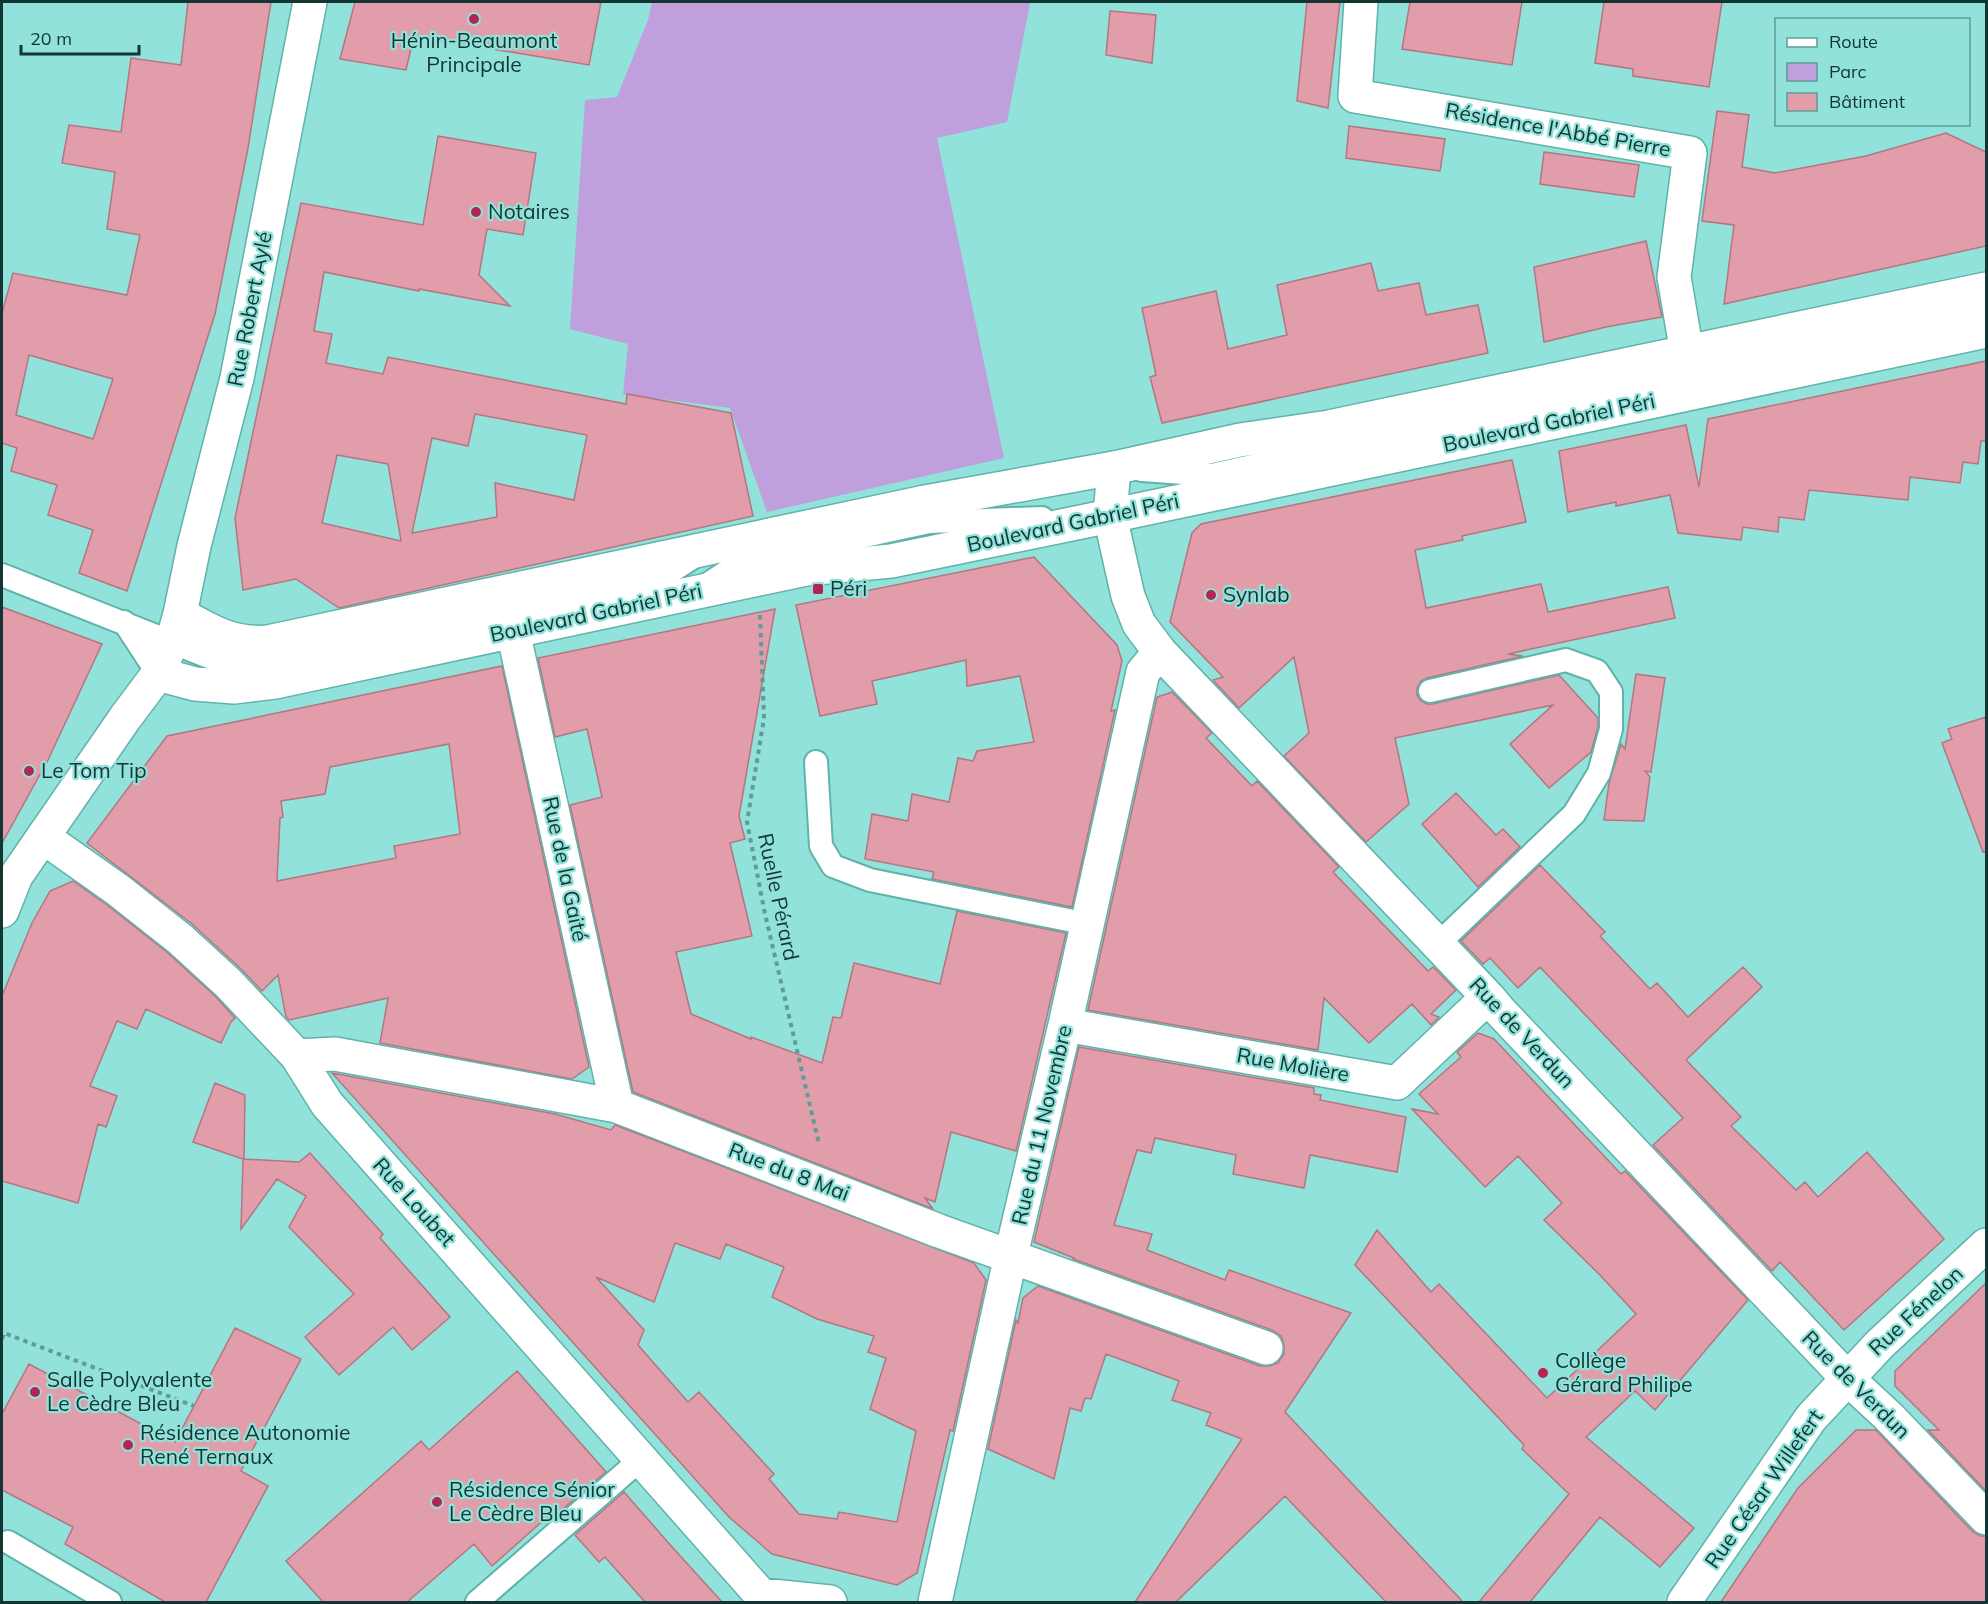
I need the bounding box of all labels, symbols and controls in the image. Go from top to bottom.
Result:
marker: Hénin-Beaumont Principale [467,12,481,26]
scale bar [21,18,140,56]
legend [1775,18,1970,126]
text: 20 m [30,27,72,50]
place label: Hénin-Beaumont Principale [391,27,557,77]
text: Route [1829,30,1878,53]
text: Parc [1829,60,1867,83]
text: Bâtiment [1829,90,1905,113]
street label: Résidence l'Abbé Pierre [1443,96,1673,162]
place label: Notaires [488,198,570,224]
marker: Notaires [469,205,483,219]
street label: Rue Robert Aylé [221,229,277,389]
street label: Boulevard Gabriel Péri [1440,387,1657,457]
street label: Boulevard Gabriel Péri [964,487,1181,557]
place label: Péri [830,575,867,601]
street label: Boulevard Gabriel Péri [487,577,704,647]
place label: Synlab [1223,581,1290,607]
marker: Péri [811,582,825,596]
marker: Synlab [1204,588,1218,602]
place label: Le Tom Tip [41,757,147,783]
marker: Le Tom Tip [22,764,36,778]
street label: Rue de la Gaité [538,794,594,944]
street label: Ruelle Pérard [753,831,805,963]
street label: Rue de Verdun [1465,971,1581,1093]
street label: Rue du 11 Novembre [1005,1022,1077,1227]
street label: Rue Molière [1235,1041,1352,1087]
street label: Rue du 8 Mai [725,1136,854,1206]
street label: Rue Loubet [368,1152,461,1251]
street label: Rue Fénelon [1863,1260,1968,1360]
street label: Rue de Verdun [1797,1325,1916,1444]
place label: Collège Gérard Philipe [1555,1347,1692,1397]
place label: Salle Polyvalente Le Cèdre Bleu [47,1366,212,1416]
marker: Collège Gérard Philipe [1536,1366,1550,1380]
marker: Salle Polyvalente Le Cèdre Bleu [28,1385,42,1399]
street label: Rue César Willefert [1699,1404,1828,1573]
place label: Résidence Autonomie René Ternaux [140,1419,351,1469]
marker: Résidence Autonomie René Ternaux [121,1438,135,1452]
place label: Résidence Sénior Le Cèdre Bleu [449,1476,615,1526]
marker: Résidence Sénior Le Cèdre Bleu [430,1495,444,1509]

